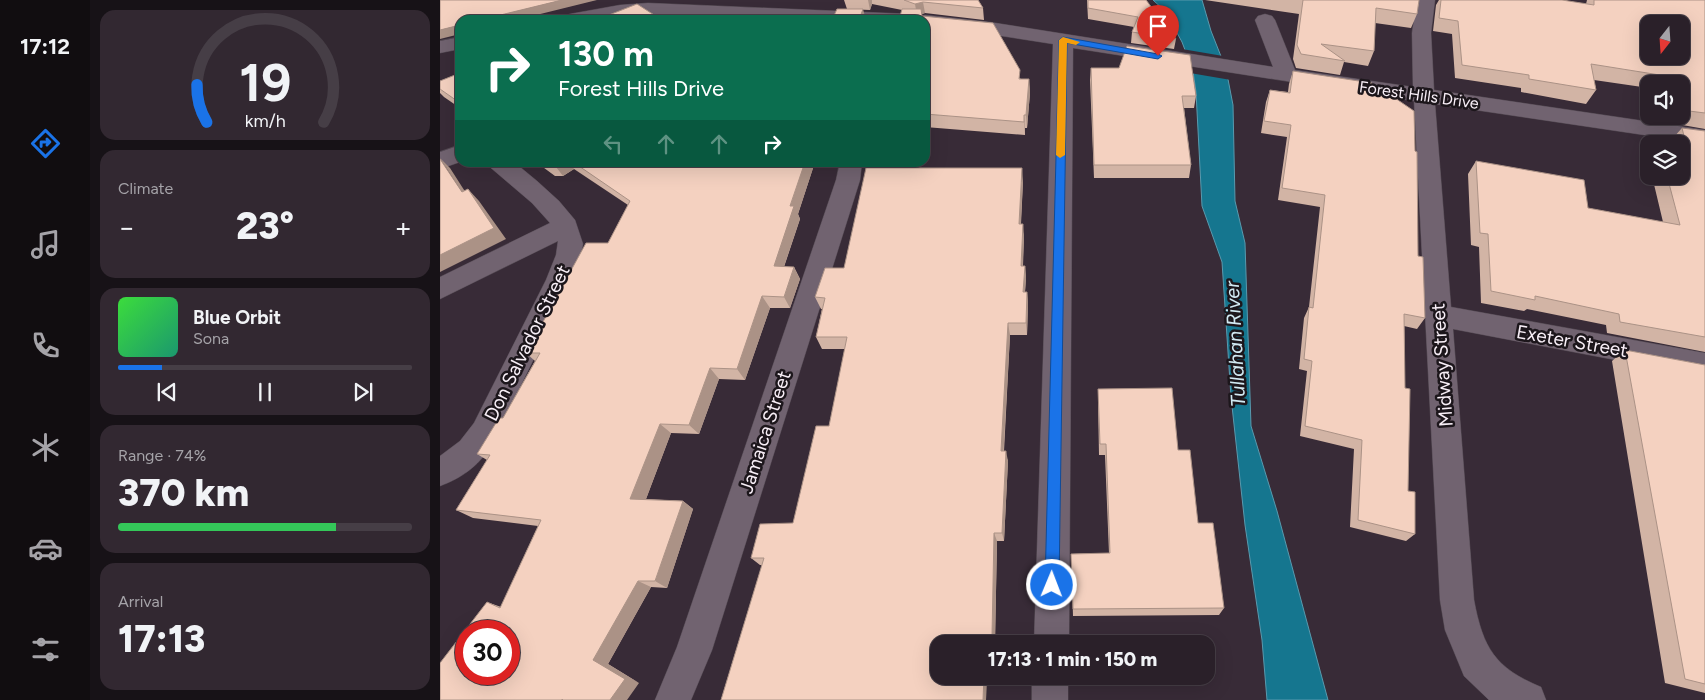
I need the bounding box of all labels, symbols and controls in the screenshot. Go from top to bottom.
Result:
pin [1137,5,1179,56]
icon: arrive [1144,12,1172,40]
north arrow [1640,15,1690,65]
map controls [1640,15,1690,185]
text: 17:12 [20,33,70,60]
text: 130 m [558,33,654,75]
icon: right [475,35,540,100]
text: 19 [239,52,291,114]
text: Forest Hills Drive [558,75,724,102]
button: sound [1640,75,1690,125]
street label: Forest Hills Drive [1358,77,1480,113]
text: km/h [245,110,285,131]
icon: directions [28,126,63,161]
icon: left [599,130,627,158]
icon: ahead [652,130,680,158]
icon: ahead [705,130,733,158]
icon: right [758,130,786,158]
button: layers [1640,135,1690,185]
text: Climate [118,179,173,198]
text: 23° [236,203,294,249]
text: − [118,210,135,244]
text: + [395,210,412,244]
icon: music [28,227,63,262]
street label: Don Salvador Street [479,261,575,425]
water label: Tullahan River [1220,279,1250,408]
street label: Midway Street [1426,302,1458,428]
text: Blue Orbit [193,306,281,329]
street label: Exeter Street [1515,320,1629,362]
icon: phone [28,328,63,363]
text: Sona [193,329,229,348]
street label: Jamaica Street [734,368,796,496]
icon: previous [153,378,181,406]
icon: pause [251,378,279,406]
icon: next [349,378,377,406]
icon: climate [28,430,63,465]
text: Range · 74% [118,446,206,465]
text: 370 km [118,470,249,516]
icon: car [28,531,63,566]
position arrow [1025,558,1077,610]
text: Arrival [118,592,163,611]
text: 17:13 [118,616,205,662]
speed limit sign: 30 [455,620,520,685]
icon: filters [28,632,63,667]
text: 17:13 · 1 min · 150 m [988,648,1157,671]

